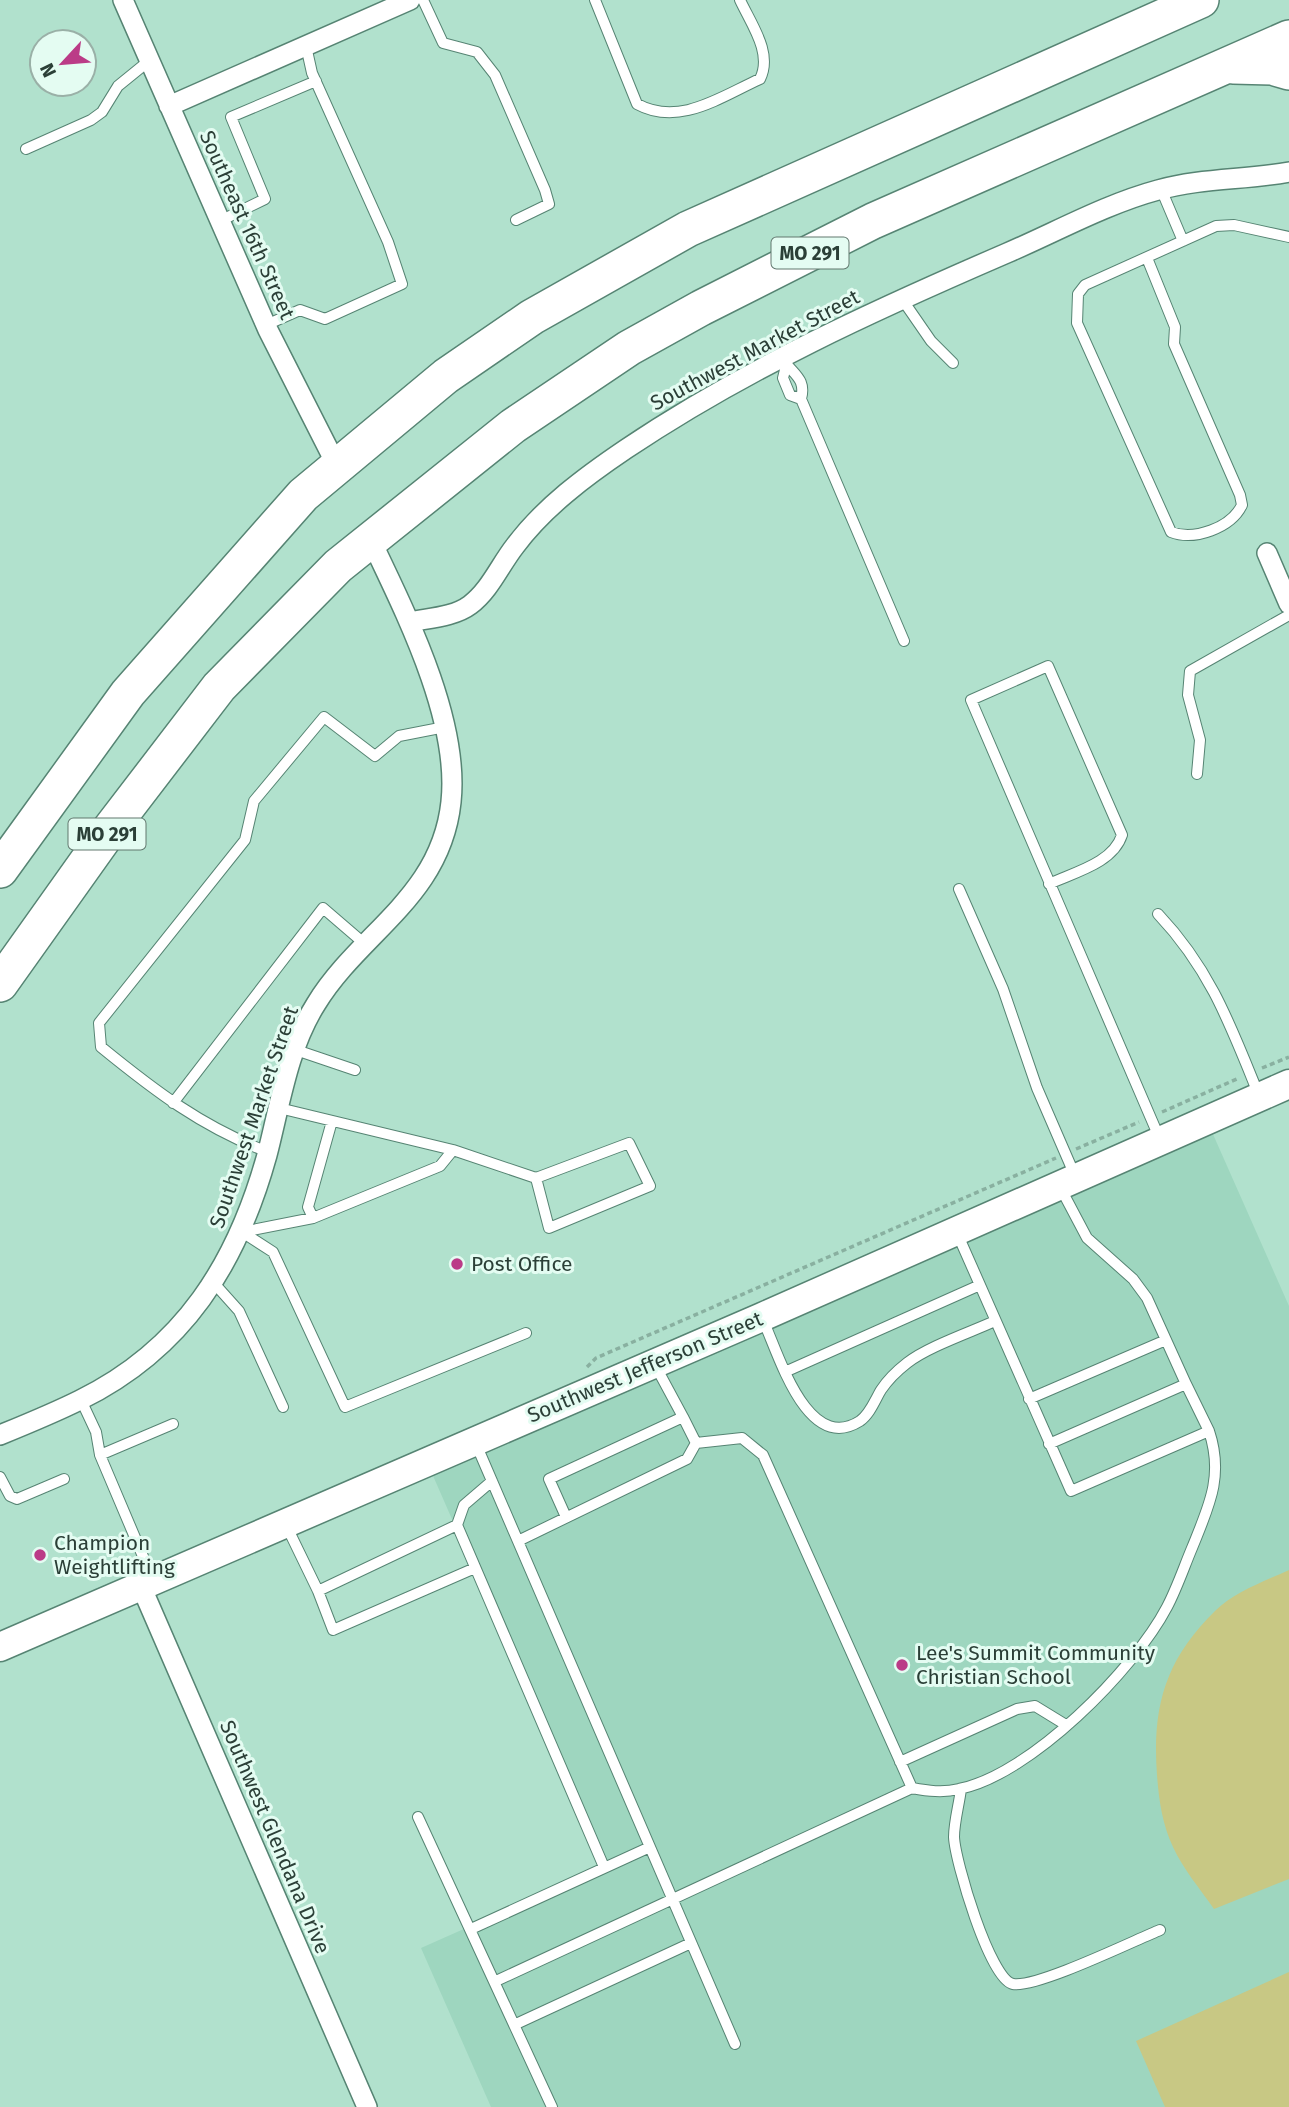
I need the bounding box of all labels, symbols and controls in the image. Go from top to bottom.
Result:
north arrow [28,28,98,98]
text: N [35,60,61,81]
street label: Southeast 16th Street [194,127,301,324]
road number: MO 291 [772,238,848,268]
street label: Southwest Market Street [646,284,864,416]
road number: MO 291 [68,818,146,849]
street label: Southwest Market Street [204,1002,304,1232]
place label: Post Office [471,1251,573,1277]
marker: Post Office [449,1256,465,1272]
street label: Southwest Jefferson Street [523,1305,767,1428]
place label: Champion Weightlifting [54,1530,175,1580]
marker: Champion Weightlifting [32,1547,48,1563]
place label: Lee's Summit Community Christian School [916,1640,1156,1690]
marker: Lee's Summit Community Christian School [894,1657,910,1673]
street label: Southwest Glendana Drive [214,1716,336,1958]

